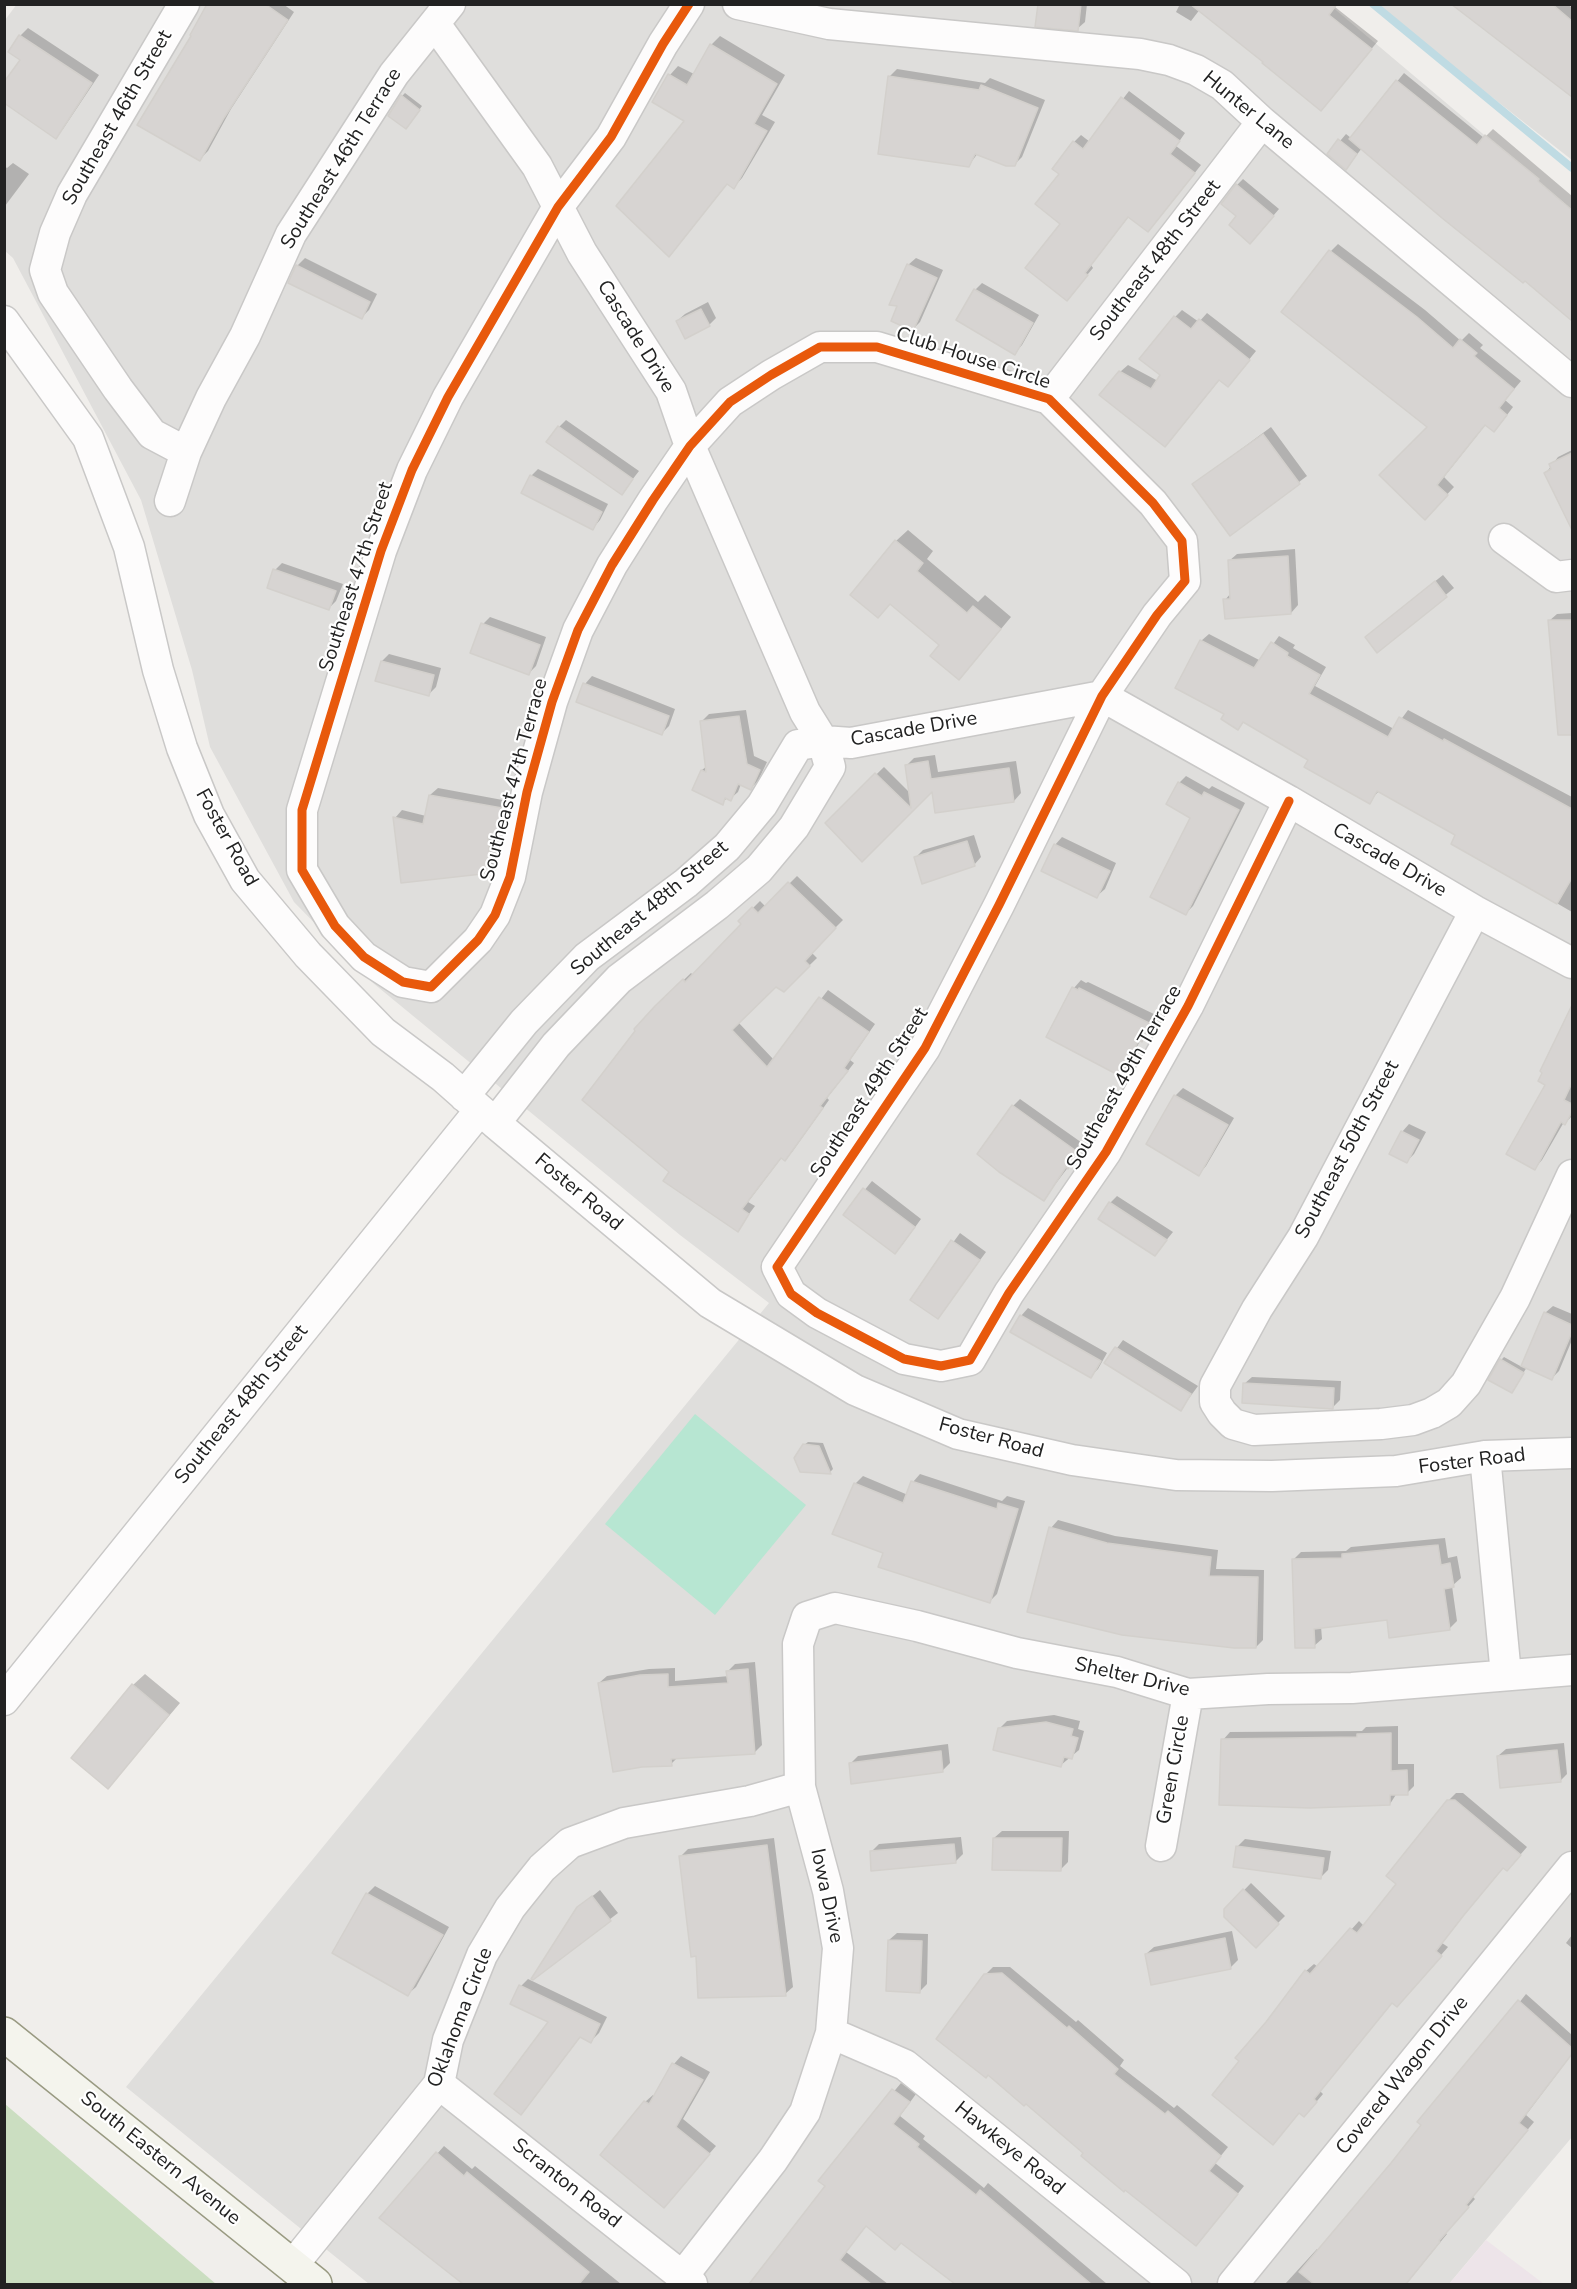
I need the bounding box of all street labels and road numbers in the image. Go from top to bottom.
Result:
street label: Southeast 46th Street [58,26,178,210]
street label: Southeast 46th Terrace [276,64,408,254]
street label: Hunter Lane [1197,67,1299,155]
street label: Southeast 48th Street [1086,176,1226,346]
street label: Cascade Drive [591,276,679,398]
street label: Club House Circle [893,323,1053,395]
street label: Southeast 47th Street [315,479,399,675]
street label: Southeast 47th Terrace [476,676,554,884]
street label: Cascade Drive [849,707,979,753]
street label: Foster Road [189,785,263,891]
street label: Cascade Drive [1328,819,1450,903]
street label: Southeast 48th Street [566,836,734,982]
street label: Southeast 49th Terrace [1062,981,1188,1175]
street label: Southeast 49th Street [806,1003,934,1183]
street label: Southeast 50th Street [1291,1057,1405,1243]
street label: Foster Road [529,1149,627,1237]
street label: Southeast 48th Street [170,1321,314,1489]
street label: Foster Road [936,1413,1046,1465]
street label: Foster Road [1417,1444,1527,1480]
street label: Shelter Drive [1072,1653,1192,1703]
street label: Green Circle [1153,1714,1195,1826]
street label: Iowa Drive [804,1847,848,1945]
street label: Oklahoma Circle [423,1945,499,2091]
street label: Covered Wagon Drive [1332,1992,1474,2160]
street label: South Eastern Avenue [75,2087,245,2231]
street label: Hawkeye Road [949,2097,1069,2201]
street label: Scranton Road [507,2134,625,2234]

